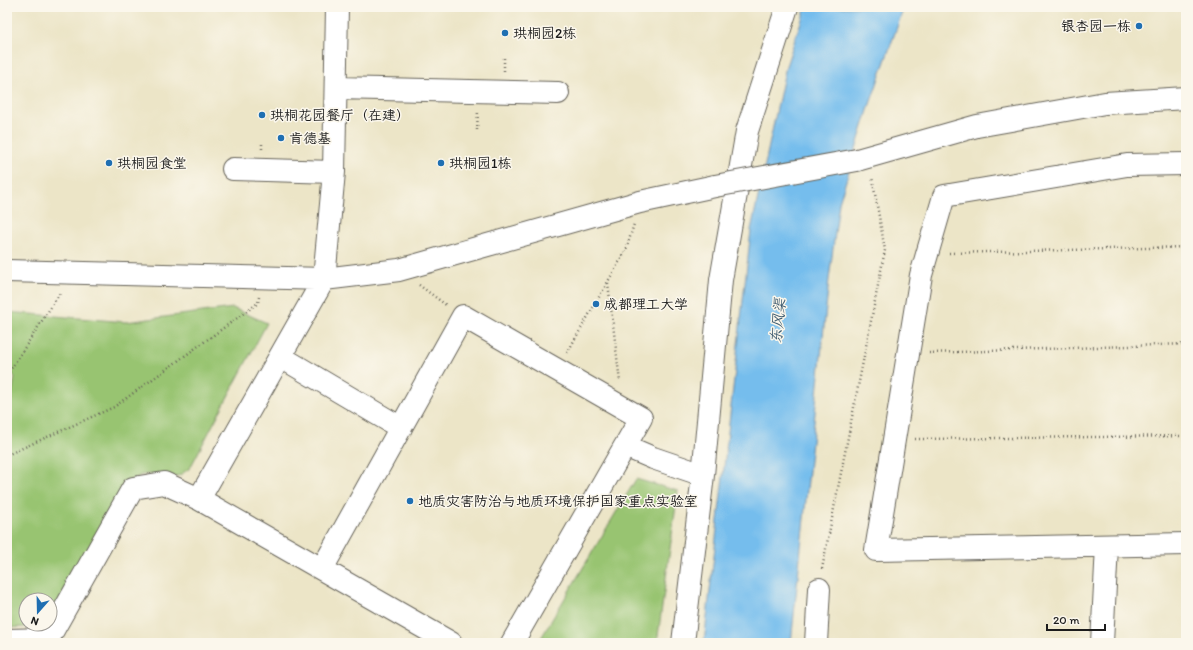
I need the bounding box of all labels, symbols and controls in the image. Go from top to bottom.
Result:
place label: 银杏园一栋 [1061,18,1131,35]
marker: 银杏园一栋 [1134,21,1144,31]
place label: 珙桐园2栋 [513,25,576,42]
marker: 珙桐园2栋 [500,28,510,38]
place label: 珙桐花园餐厅（在建） [270,107,410,124]
marker: 珙桐花园餐厅（在建） [257,110,267,120]
place label: 肯德基 [289,130,331,147]
marker: 肯德基 [276,133,286,143]
place label: 珙桐园食堂 [117,155,187,172]
place label: 珙桐园1栋 [449,155,512,172]
marker: 珙桐园食堂 [104,158,114,168]
marker: 珙桐园1栋 [436,158,446,168]
place label: 成都理工大学 [604,296,688,313]
water label: 东风渠 [767,296,790,344]
marker: 成都理工大学 [591,299,601,309]
place label: 地质灾害防治与地质环境保护国家重点实验室 [418,493,698,510]
marker: 地质灾害防治与地质环境保护国家重点实验室 [405,496,415,506]
north arrow [18,592,58,632]
scale bar [1047,606,1105,632]
text: 20 m [1053,613,1080,627]
text: N [29,614,40,628]

